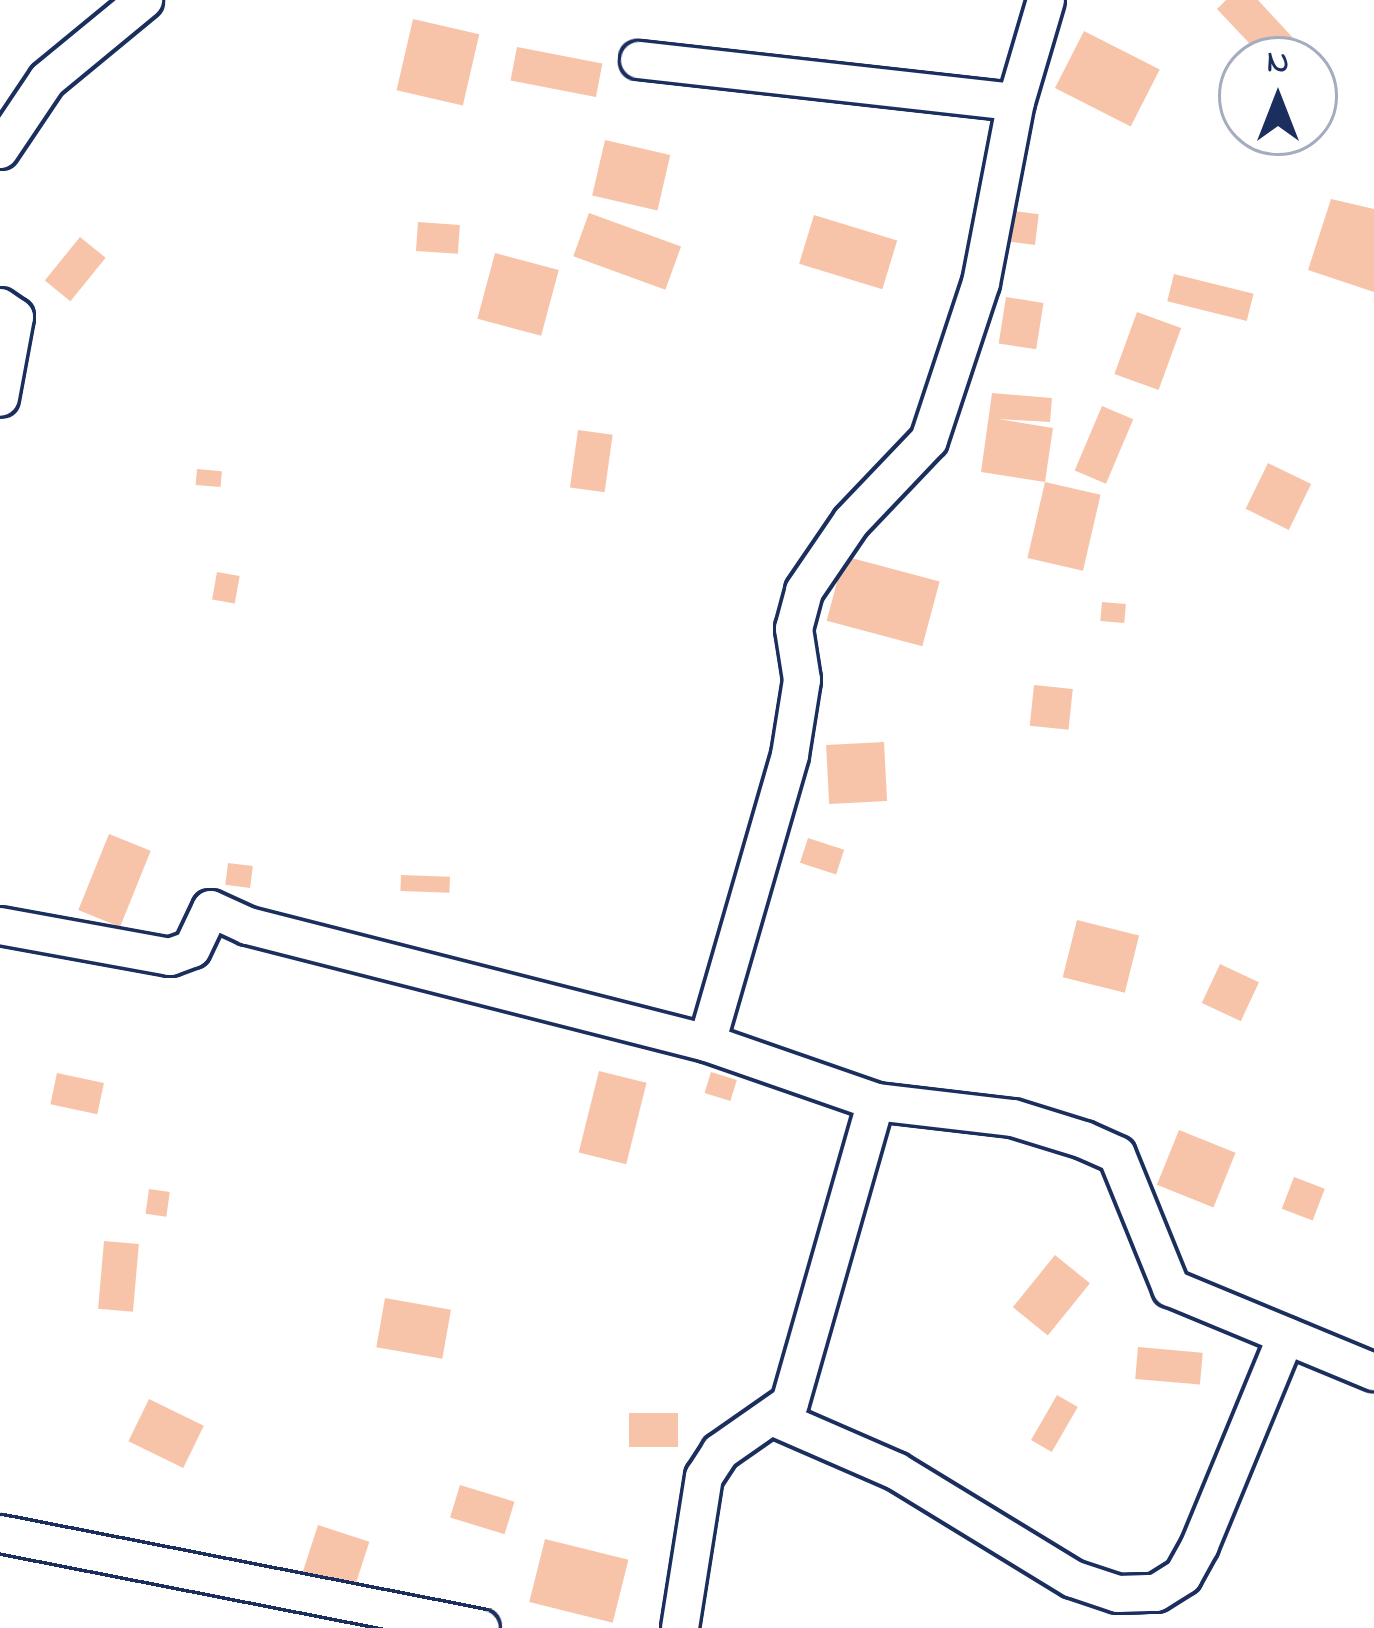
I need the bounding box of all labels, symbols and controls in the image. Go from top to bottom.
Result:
north arrow [1218,36,1338,156]
text: N [1267,39,1289,87]

